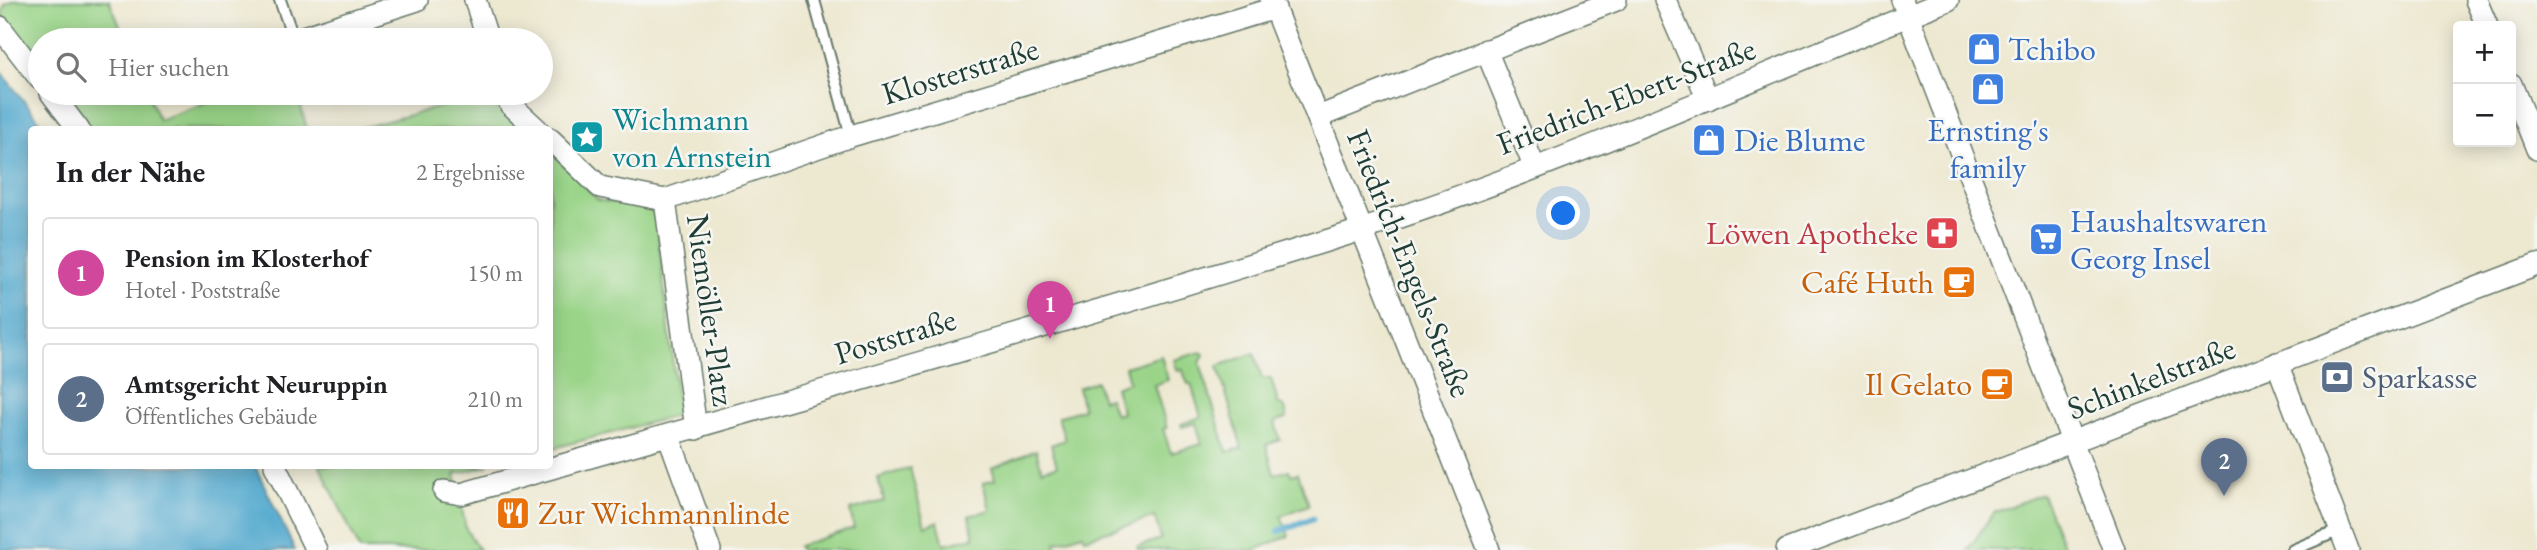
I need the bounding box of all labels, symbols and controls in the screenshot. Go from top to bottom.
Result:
map controls [2453,21,2516,147]
button: + [2453,21,2516,84]
street label: Klosterstraße [877,27,1043,115]
street label: Friedrich-Ebert-Straße [1491,27,1761,165]
search box [28,28,553,105]
place label: Tchibo [2008,28,2096,70]
shop icon: Tchibo [1965,30,2003,68]
icon: search [52,48,90,86]
text: Hier suchen [108,50,229,84]
shop icon: Ernsting's family [1969,70,2007,108]
button: − [2453,84,2516,147]
place label: Wichmann von Arnstein [612,98,772,177]
place label: Ernsting's family [1927,109,2049,188]
place icon: Wichmann von Arnstein [568,118,606,156]
place label: Die Blume [1734,119,1866,161]
shop icon: Die Blume [1690,121,1728,159]
street label: Friedrich-Engels-Straße [1337,123,1483,403]
text: In der Nähe [56,152,205,191]
text: 2 Ergebnisse [416,157,525,187]
your location [1546,196,1580,230]
place label: Haushaltswaren Georg Insel [2070,200,2268,279]
street label: Niemöller-Platz [677,211,745,409]
place label: Löwen Apotheke [1706,212,1918,254]
pharmacy icon: Löwen Apotheke [1923,214,1961,252]
supermarket icon: Haushaltswaren Georg Insel [2027,220,2065,258]
text: Pension im Klosterhof [125,241,369,275]
text: 1 [75,258,87,288]
text: 150 m [467,258,523,288]
place label: Café Huth [1801,261,1934,303]
cafe icon: Café Huth [1940,263,1978,301]
text: Hotel · Poststraße [125,275,280,305]
pin: 1 [1027,281,1073,339]
street label: Poststraße [829,298,961,374]
street label: Schinkelstraße [2061,327,2241,429]
place label: Sparkasse [2362,356,2477,398]
bank icon: Sparkasse [2318,358,2356,396]
place label: Il Gelato [1865,363,1972,405]
cafe icon: Il Gelato [1978,365,2016,403]
text: Amtsgericht Neuruppin [125,367,388,401]
text: 2 [75,384,87,414]
text: 210 m [467,384,523,414]
text: Öffentliches Gebäude [125,401,317,431]
pin: 2 [2201,438,2247,496]
place label: Zur Wichmannlinde [538,492,790,534]
restaurant icon: Zur Wichmannlinde [494,494,532,532]

